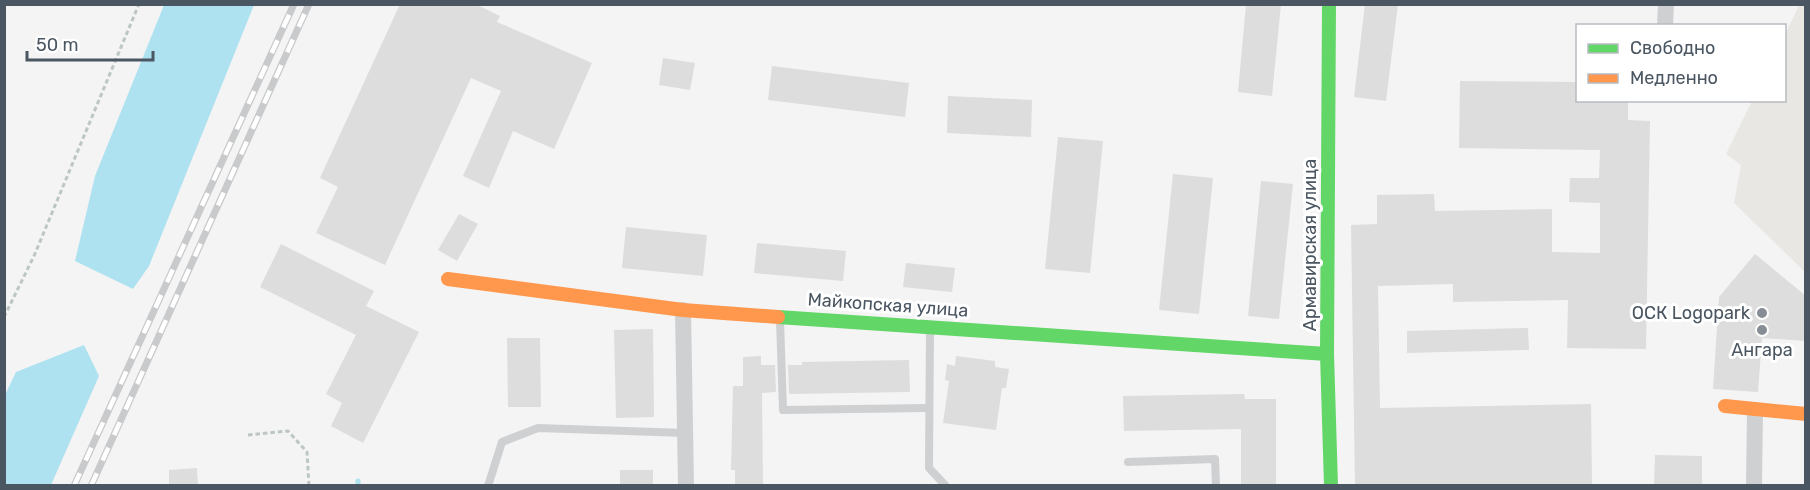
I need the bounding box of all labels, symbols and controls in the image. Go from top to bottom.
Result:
scale bar [27,24,153,62]
legend [1576,24,1786,102]
text: 50 m [36,34,79,56]
text: Свободно [1630,37,1715,59]
text: Медленно [1630,67,1718,89]
street label: Армавирская улица [1299,159,1321,331]
street label: Майкопская улица [807,288,969,322]
place label: ОСК Logopark [1632,302,1751,324]
marker: ОСК Logopark [1755,306,1769,320]
marker: Ангара [1755,323,1769,337]
place label: Ангара [1731,339,1793,361]

